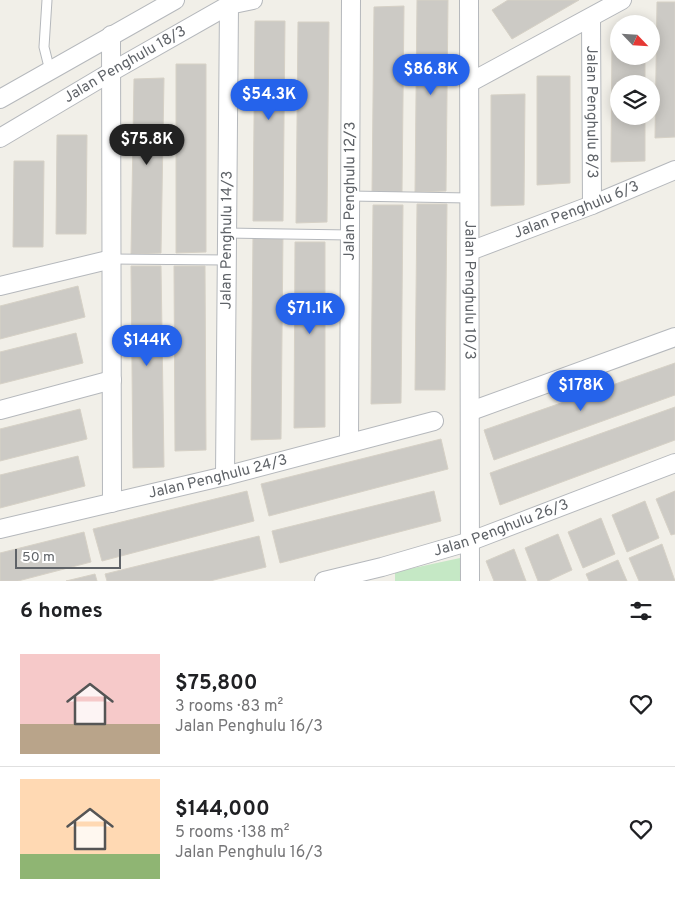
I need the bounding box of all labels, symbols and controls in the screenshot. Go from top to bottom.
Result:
north arrow [610,15,660,65]
map controls [610,15,660,125]
street label: Jalan Penghulu 18/3 [60,22,190,107]
street label: Jalan Penghulu 8/3 [582,45,601,179]
pin: $86.8K [390,54,472,96]
text: $86.8K [404,60,458,80]
button: layers [610,75,660,125]
pin: $54.3K [228,78,310,121]
text: $54.3K [242,85,296,105]
street label: Jalan Penghulu 12/3 [340,121,360,261]
pin: $75.8K [106,124,188,166]
text: $75.8K [120,130,174,150]
street label: Jalan Penghulu 14/3 [217,171,237,309]
street label: Jalan Penghulu 6/3 [511,177,642,243]
street label: Jalan Penghulu 10/3 [460,220,479,360]
pin: $71.1K [269,292,351,335]
text: $71.1K [287,299,333,319]
pin: $144K [112,324,182,367]
text: $144K [123,331,171,351]
pin: $178K [546,370,616,412]
text: $178K [558,376,604,396]
street label: Jalan Penghulu 24/3 [146,450,289,503]
street label: Jalan Penghulu 26/3 [431,495,571,561]
scale bar [15,546,121,569]
text: 50 m [22,549,55,566]
icon: filters [627,597,655,625]
text: 6 homes [20,598,103,625]
text: $75,800 [175,670,258,697]
icon: home [60,674,120,734]
icon: heart [627,690,655,718]
text: 3 rooms · 83 m² [175,697,283,717]
text: Jalan Penghulu 16/3 [175,717,323,737]
text: $144,000 [175,796,270,823]
icon: home [60,799,120,859]
icon: heart [627,815,655,843]
text: 5 rooms · 138 m² [175,823,290,843]
text: Jalan Penghulu 16/3 [175,843,323,863]

